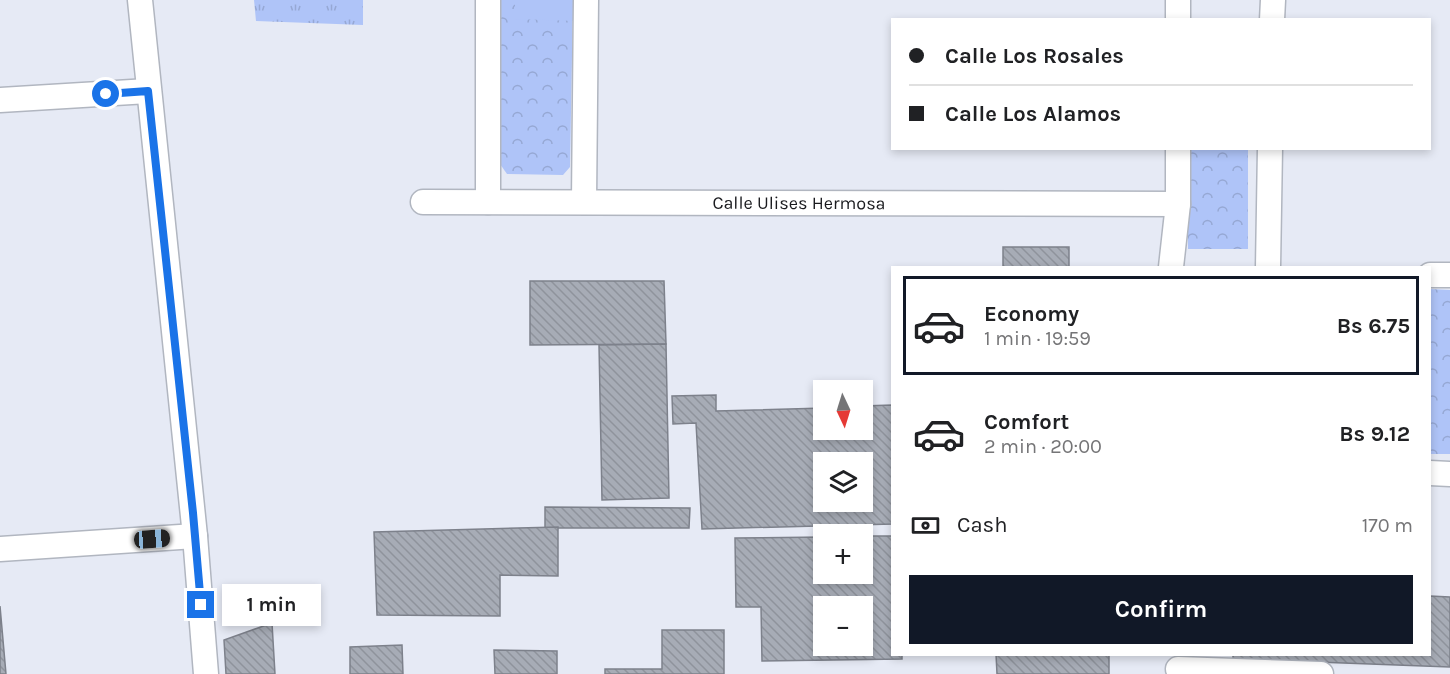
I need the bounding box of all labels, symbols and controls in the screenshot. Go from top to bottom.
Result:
text: Calle Los Rosales [945,43,1124,69]
route start [92,80,119,107]
text: Calle Los Alamos [945,101,1121,127]
street label: Calle Ulises Hermosa [712,192,886,214]
icon: car [912,299,966,353]
text: Economy [984,301,1079,327]
text: Bs 6.75 [1337,313,1410,339]
text: 1 min · 19:59 [984,327,1091,350]
north arrow [813,380,873,440]
map controls [813,380,873,656]
icon: car [912,407,966,461]
text: Comfort [984,409,1069,435]
text: Bs 9.12 [1339,421,1410,447]
text: 2 min · 20:00 [984,435,1102,458]
button: layers [813,452,873,512]
icon: cash [909,509,942,542]
text: Cash [957,512,1007,538]
text: 170 m [1362,514,1413,537]
button: + [813,524,873,584]
car [133,529,171,549]
button: Confirm [909,575,1413,644]
callout: 1 min [222,584,321,626]
route end [187,591,214,618]
text: 1 min [246,593,297,616]
button: − [813,596,873,656]

